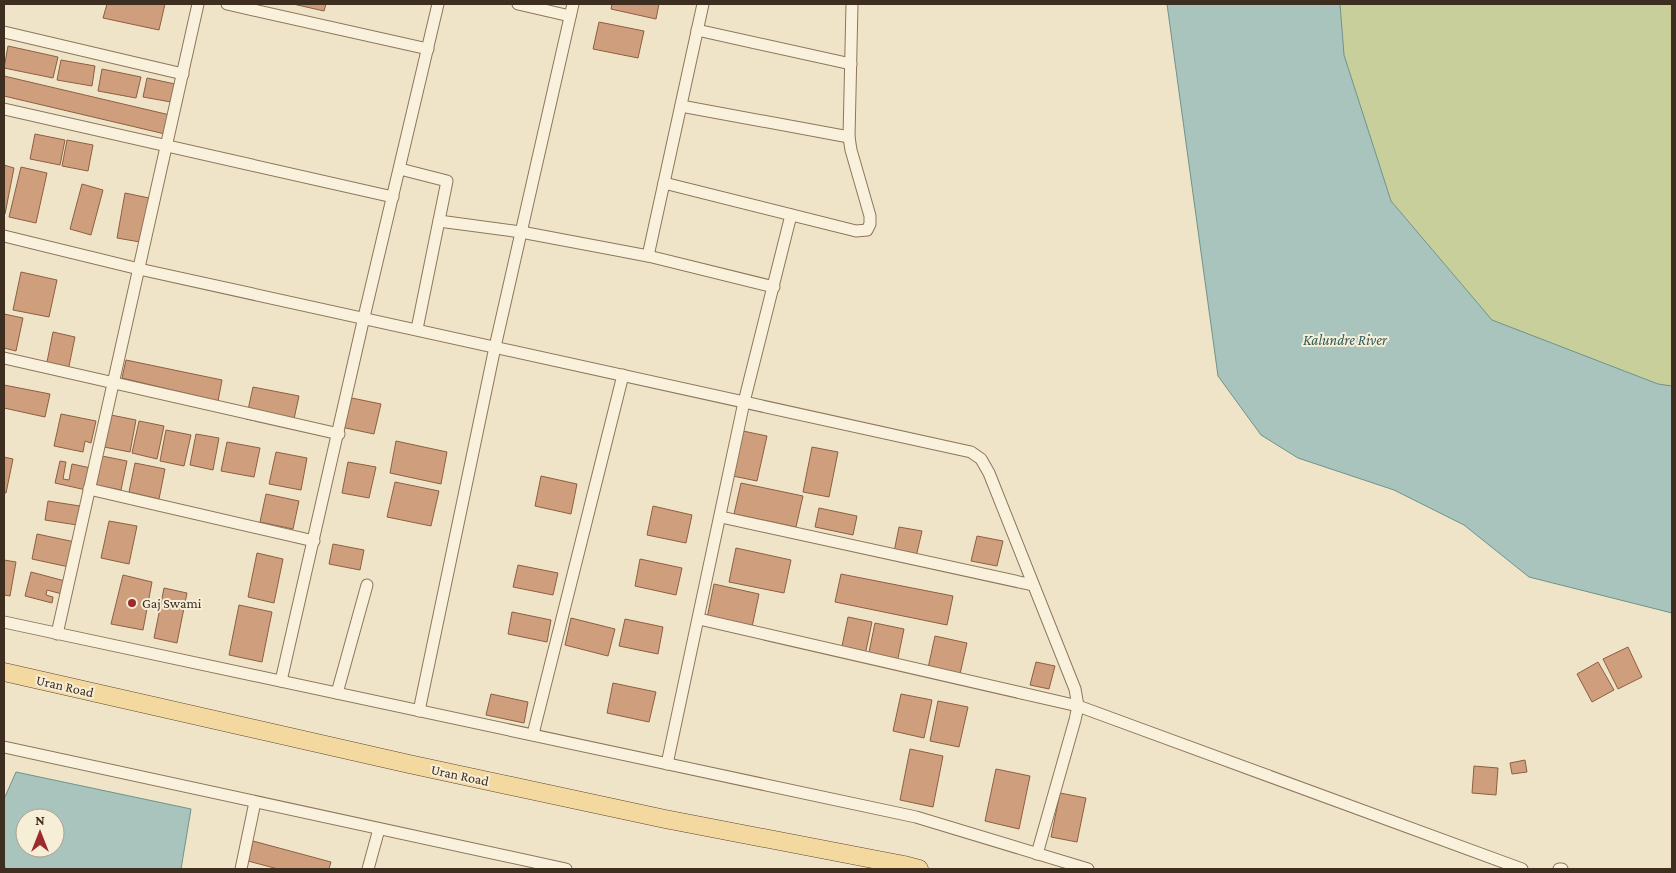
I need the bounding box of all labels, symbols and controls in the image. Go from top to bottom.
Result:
water label: Kalundre River [1303,332,1388,348]
place label: Gaj Swami [142,595,202,612]
marker: Gaj Swami [126,597,138,609]
street label: Uran Road [35,672,96,701]
street label: Uran Road [430,761,491,789]
north arrow [15,808,65,858]
text: N [35,812,45,828]

